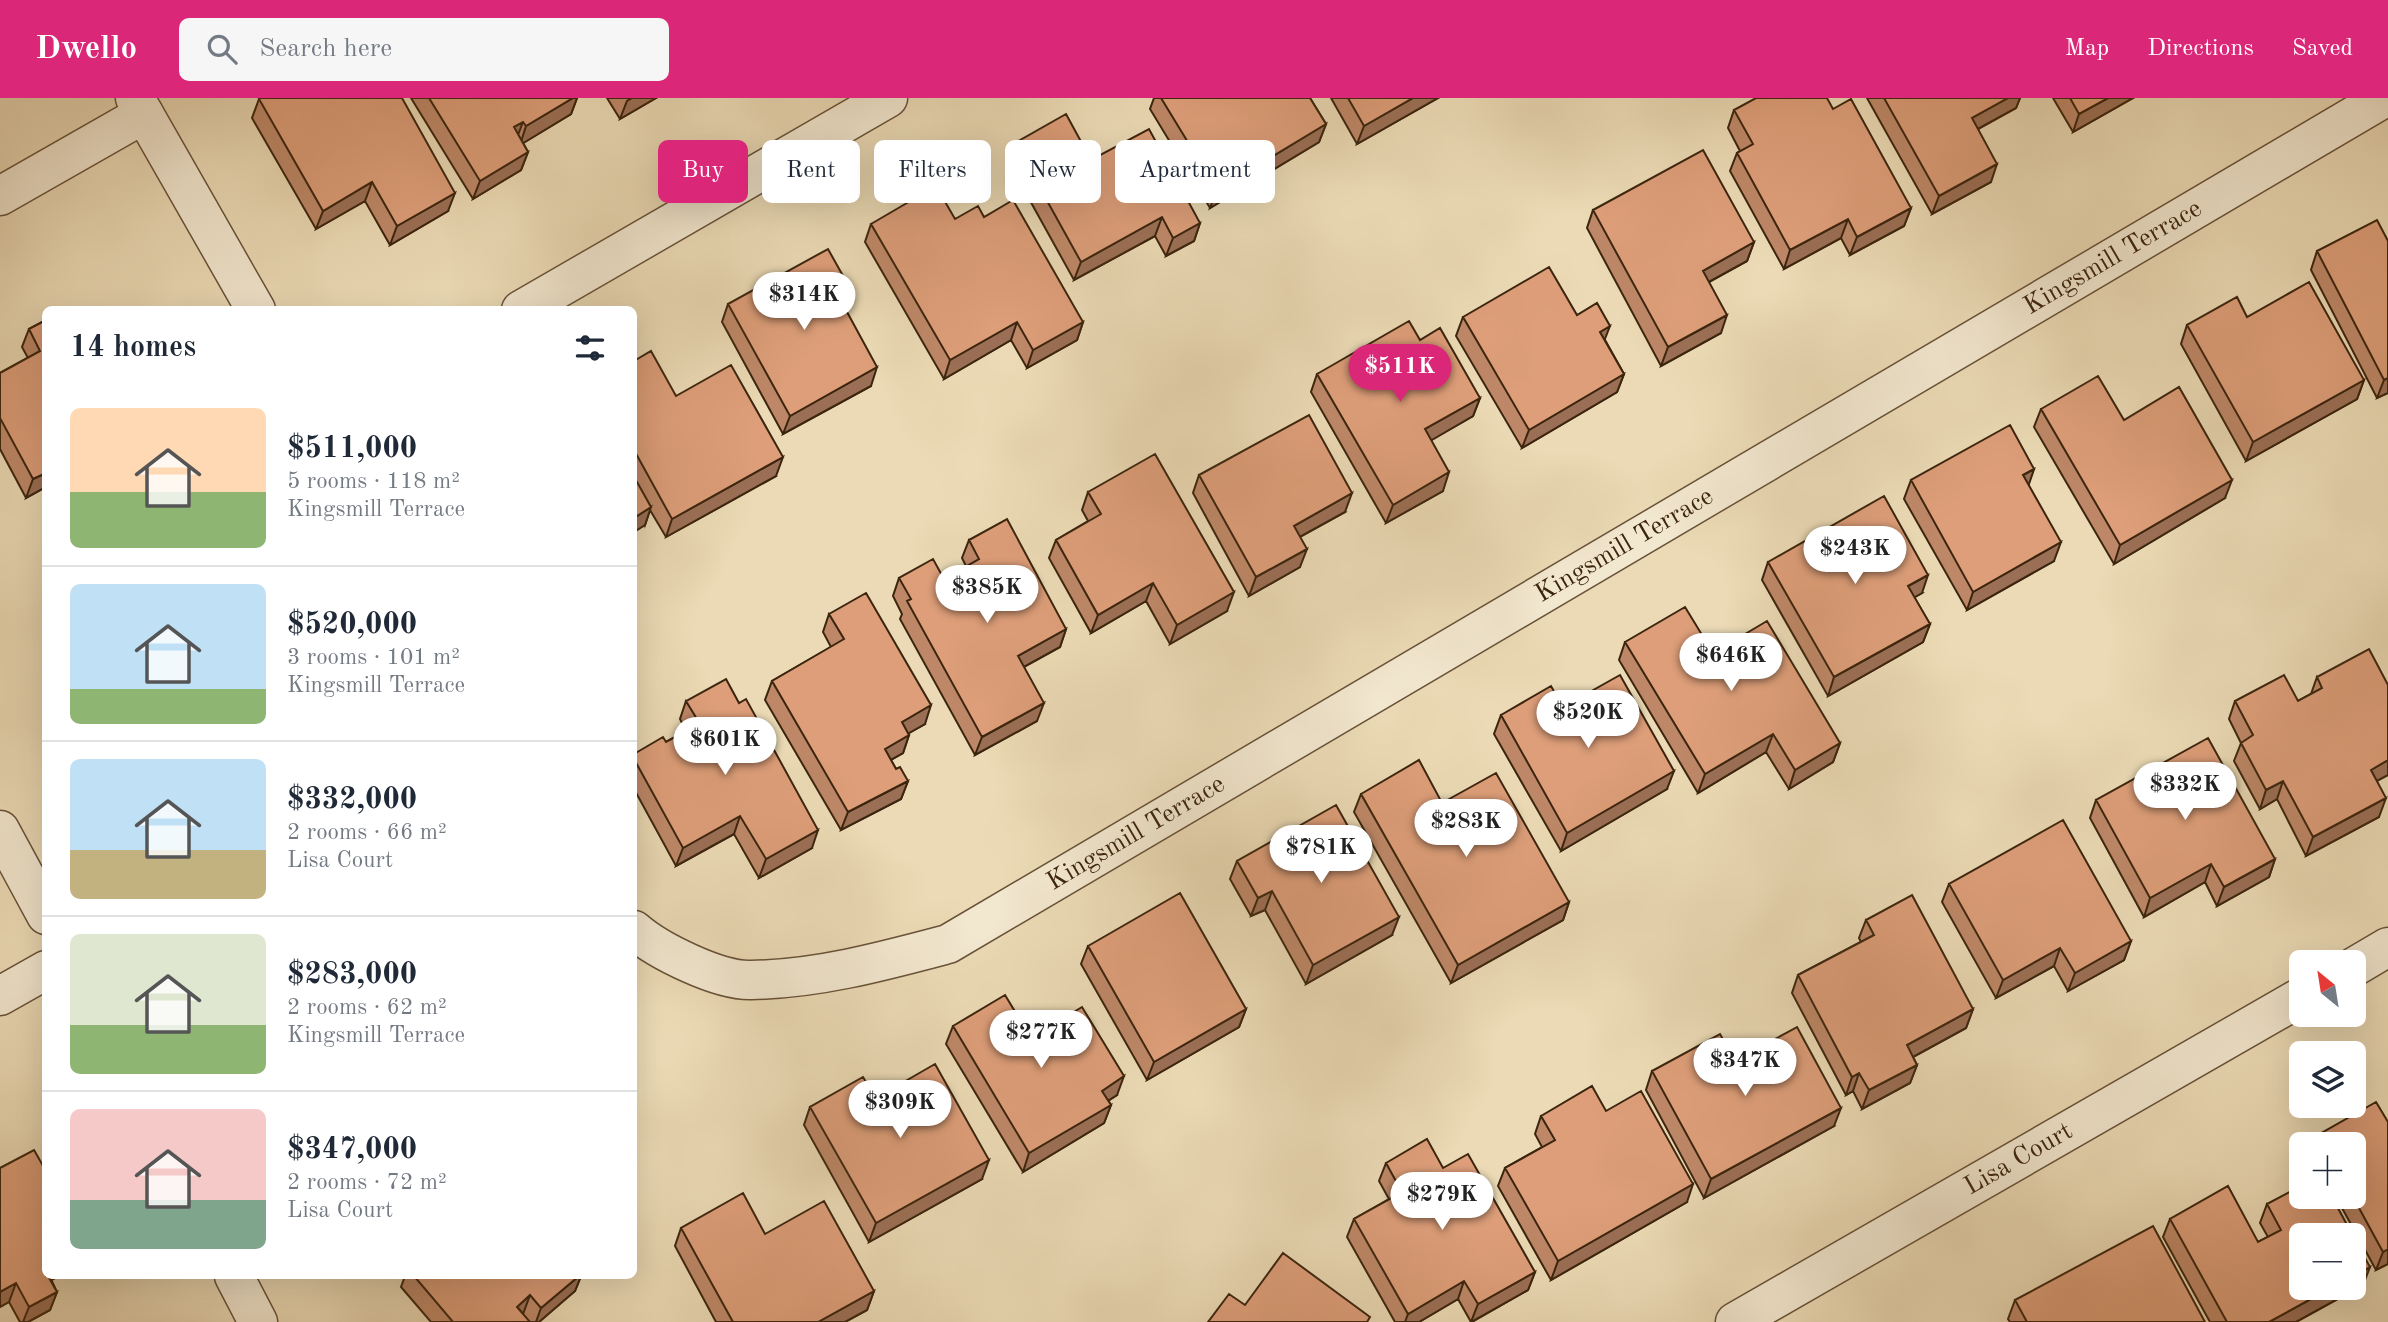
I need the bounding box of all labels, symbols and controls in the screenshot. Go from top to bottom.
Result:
search box [179,18,669,81]
icon: search [203,30,241,68]
text: Dwello [35,33,137,66]
text: Search here [259,36,392,62]
text: Map [2065,37,2109,61]
text: Directions [2147,37,2254,61]
text: Saved [2292,37,2353,61]
chip: Buy [658,140,748,203]
chip: Rent [762,140,860,203]
chip: Filters [874,140,991,203]
chip: New [1005,140,1101,203]
chip: Apartment [1115,140,1275,203]
street label: Kingsmill Terrace [2020,195,2206,320]
pin: $314K [755,272,853,332]
text: $314K [768,283,840,306]
icon: filters [571,329,609,367]
text: 14 homes [70,333,196,363]
pin: $511K [1351,344,1449,404]
text: $511K [1364,355,1436,378]
text: $511,000 [287,434,417,464]
icon: home [126,436,210,520]
text: 5 rooms · 118 m² [287,470,460,493]
street label: Kingsmill Terrace [1531,483,1718,608]
text: Kingsmill Terrace [287,498,465,521]
pin: $243K [1806,526,1904,586]
text: $243K [1819,537,1891,560]
pin: $385K [938,566,1036,625]
text: $385K [951,576,1023,599]
text: $520,000 [287,610,417,640]
icon: home [126,612,210,696]
pin: $646K [1682,634,1780,693]
text: $646K [1695,644,1767,667]
text: 3 rooms · 101 m² [287,646,460,669]
text: Kingsmill Terrace [287,674,465,697]
pin: $520K [1539,690,1637,750]
text: $520K [1552,701,1624,724]
pin: $601K [676,718,774,777]
text: $601K [689,728,761,751]
pin: $332K [2136,762,2234,822]
street label: Kingsmill Terrace [1043,771,1229,896]
text: $332K [2149,773,2221,796]
text: $332,000 [287,785,417,815]
icon: home [126,787,210,871]
pin: $283K [1417,800,1515,859]
text: $283K [1430,810,1502,833]
text: 2 rooms · 66 m² [287,821,447,844]
pin: $781K [1272,826,1370,885]
text: $781K [1285,836,1357,859]
text: Lisa Court [287,849,393,872]
north arrow [2289,950,2366,1027]
map controls [2289,950,2366,1300]
text: $283,000 [287,960,417,990]
icon: home [126,962,210,1046]
text: 2 rooms · 62 m² [287,996,447,1019]
pin: $277K [992,1010,1090,1070]
text: $277K [1005,1021,1077,1044]
text: Kingsmill Terrace [287,1024,465,1047]
pin: $347K [1696,1038,1794,1098]
button: layers [2289,1041,2366,1118]
text: $347K [1709,1049,1781,1072]
pin: $309K [851,1080,949,1140]
text: $309K [864,1091,936,1114]
street label: Lisa Court [1960,1118,2077,1200]
button: + [2289,1132,2366,1209]
text: $347,000 [287,1135,417,1165]
icon: home [126,1137,210,1221]
text: 2 rooms · 72 m² [287,1171,447,1194]
pin: $279K [1393,1172,1491,1232]
text: $279K [1406,1183,1478,1206]
text: Lisa Court [287,1199,393,1222]
button: − [2289,1223,2366,1300]

